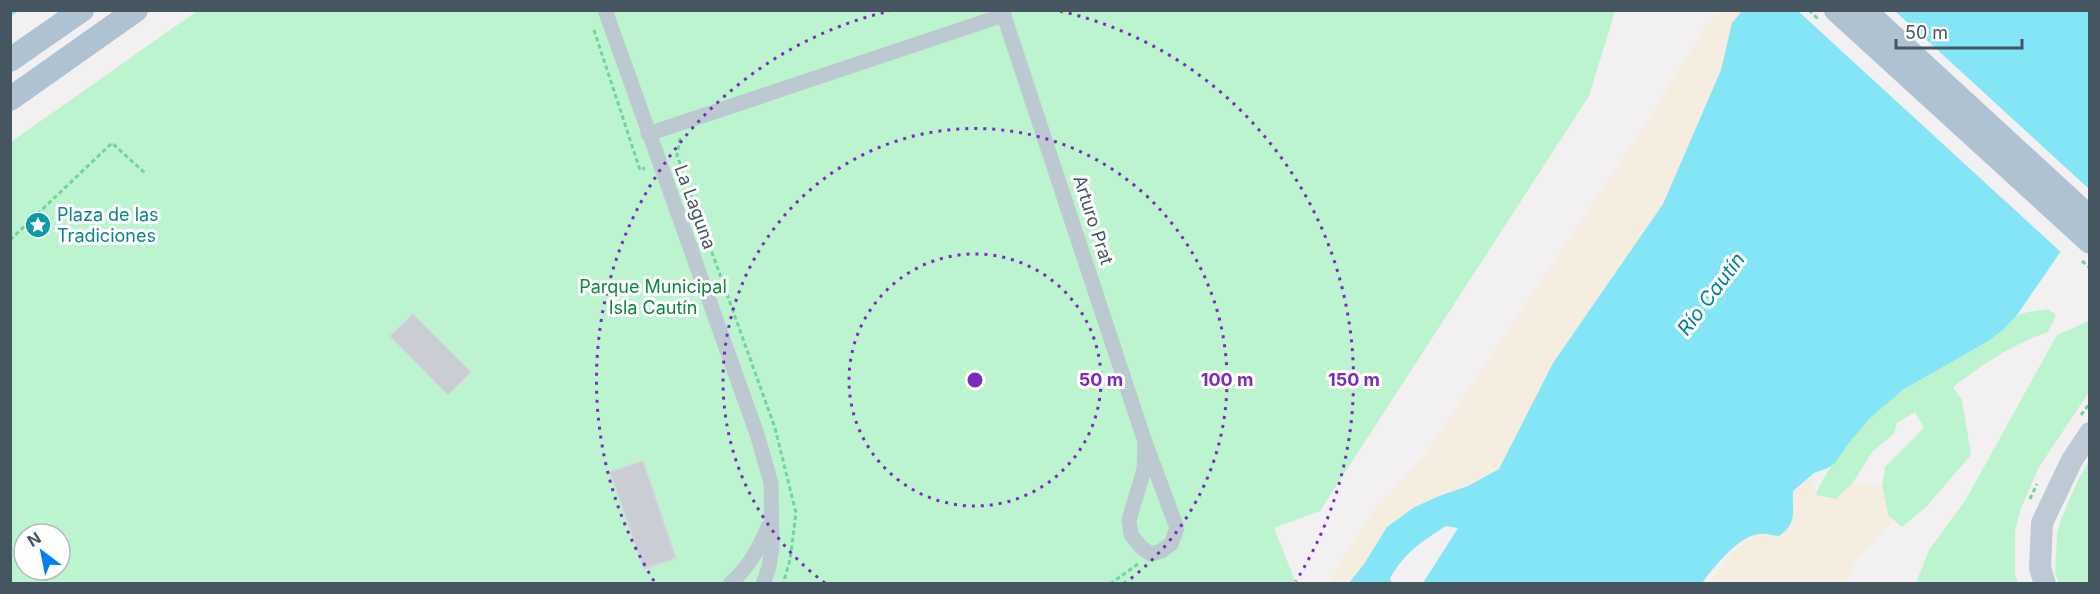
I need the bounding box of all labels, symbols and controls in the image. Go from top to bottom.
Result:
scale bar [1896,12,2022,50]
text: 50 m [1905,22,1948,43]
street label: La Laguna [671,162,720,252]
street label: Arturo Prat [1069,173,1118,267]
place label: Plaza de las Tradiciones [57,204,159,246]
place icon: Plaza de las Tradiciones [23,210,53,240]
water label: Río Cautín [1672,248,1750,340]
park label: Parque Municipal Isla Cautín [579,276,727,318]
text: 50 m [1079,369,1123,390]
text: 100 m [1201,369,1253,390]
text: 150 m [1328,369,1380,390]
centre of rings [965,370,985,390]
north arrow [12,522,72,582]
text: N [24,528,45,551]

